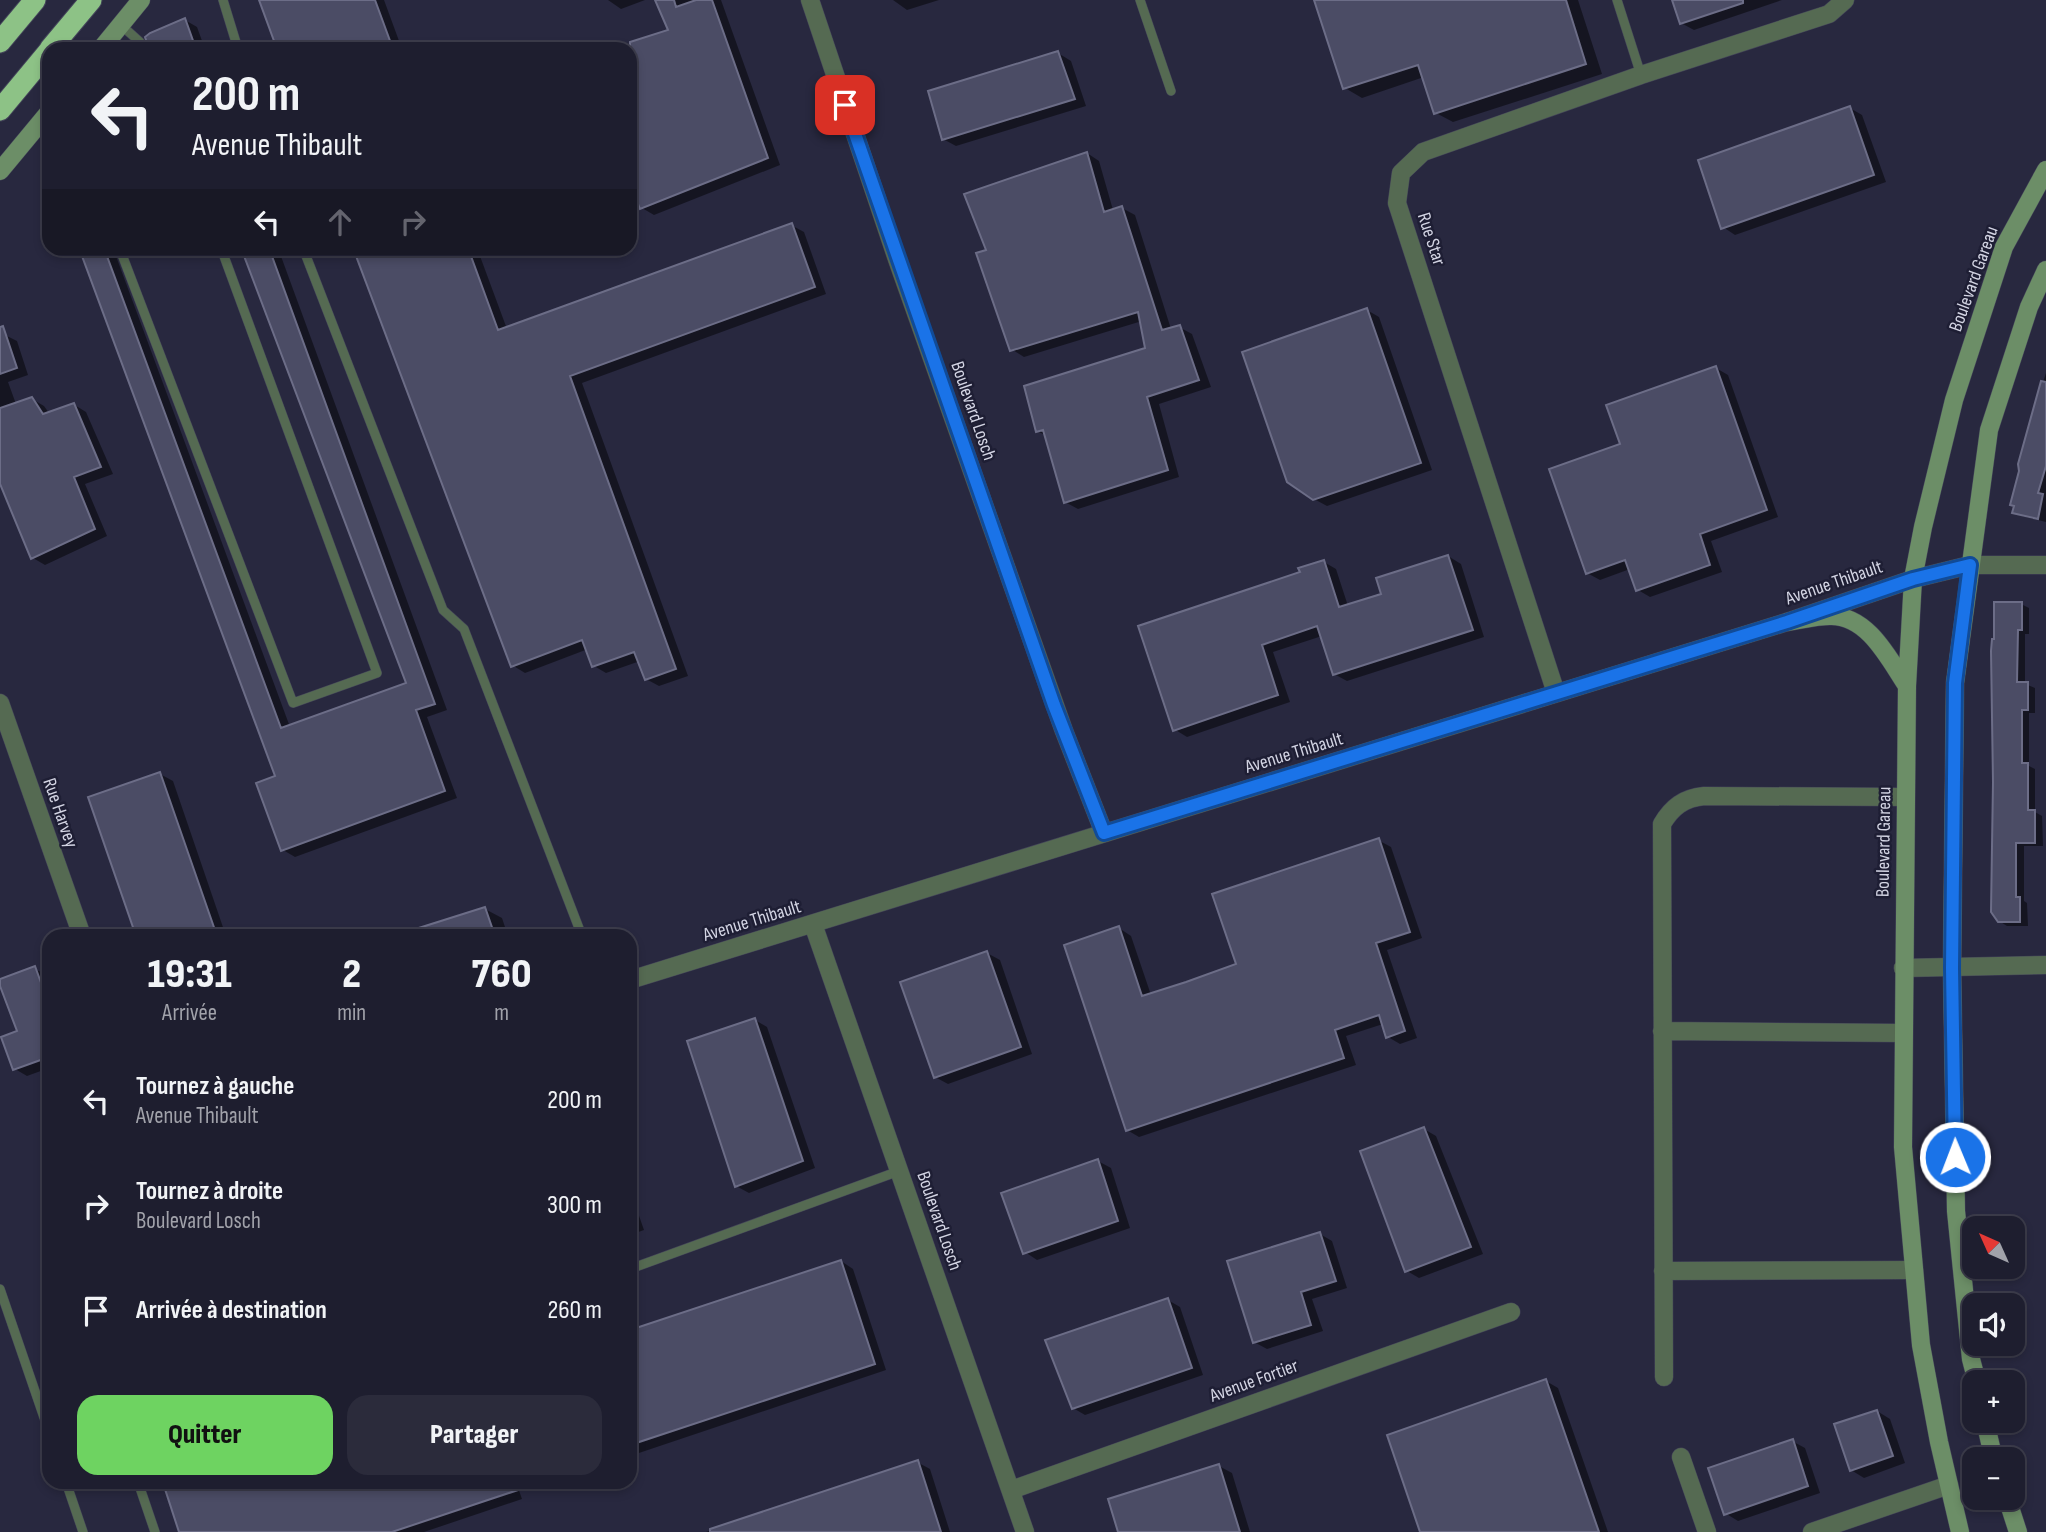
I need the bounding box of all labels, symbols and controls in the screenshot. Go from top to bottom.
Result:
text: 200 m [192,66,300,125]
icon: left [77,70,168,161]
pin [815,75,875,135]
icon: arrive [826,86,864,124]
text: Avenue Thibault [192,126,362,165]
icon: left [248,203,286,241]
icon: ahead [321,203,359,241]
icon: right [394,203,432,241]
street label: Rue Star [1412,210,1450,269]
street label: Boulevard Gareau [1944,223,2004,335]
street label: Boulevard Losch [945,359,1001,463]
street label: Avenue Thibault [1781,556,1886,611]
street label: Avenue Thibault [1241,727,1346,779]
street label: Rue Harvey [37,775,83,851]
street label: Boulevard Gareau [1872,787,1896,897]
street label: Avenue Thibault [699,895,804,947]
text: 19:31 [147,949,232,1000]
text: 2 [342,949,361,1000]
text: 760 [472,949,532,1000]
text: Arrivée [162,999,217,1027]
text: min [337,999,366,1027]
text: m [494,999,509,1027]
text: Tournez à gauche [136,1071,294,1102]
icon: left [77,1082,115,1120]
text: 200 m [547,1085,602,1116]
text: Avenue Thibault [136,1102,258,1130]
position arrow [1918,1120,1992,1194]
street label: Boulevard Losch [911,1169,967,1273]
text: Tournez à droite [136,1176,283,1207]
icon: right [77,1187,115,1225]
text: 300 m [547,1190,602,1221]
text: Boulevard Losch [136,1207,261,1235]
north arrow [1962,1216,2025,1279]
map controls [1962,1216,2025,1510]
icon: arrive [77,1292,115,1330]
button: sound [1962,1293,2025,1356]
text: Arrivée à destination [136,1295,327,1326]
text: 260 m [547,1295,602,1326]
street label: Avenue Fortier [1206,1354,1302,1408]
button: + [1962,1370,2025,1433]
button: Quitter [77,1395,333,1475]
button: Partager [347,1395,602,1475]
button: − [1962,1447,2025,1510]

